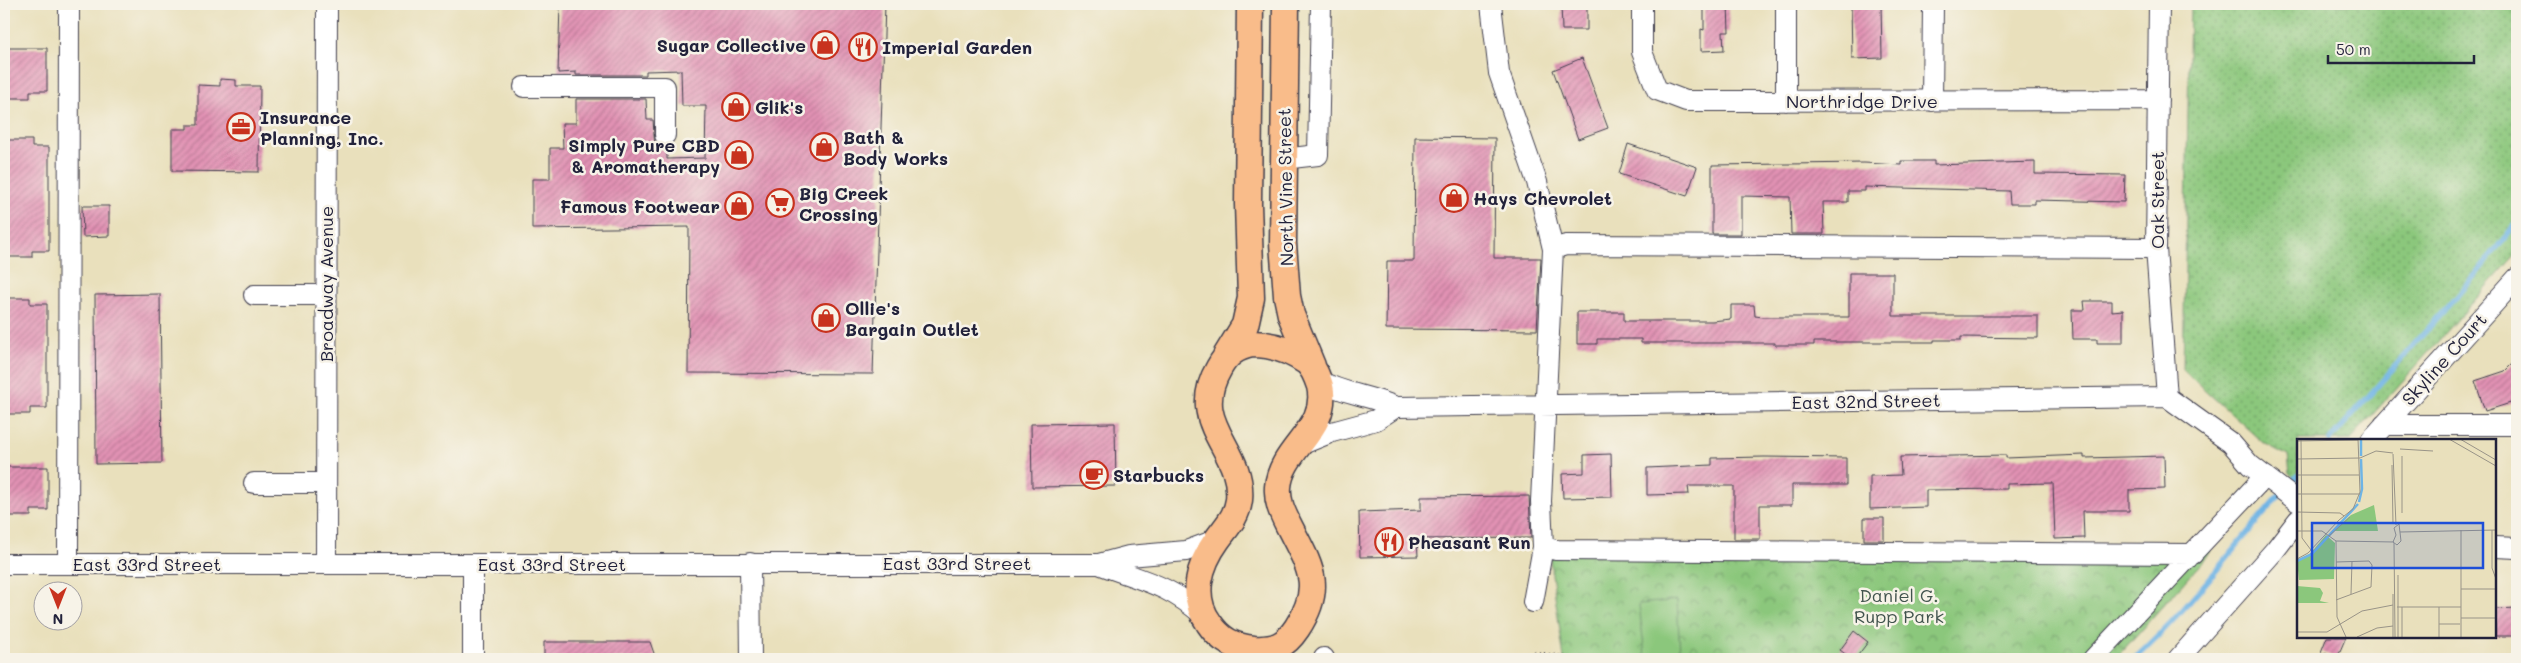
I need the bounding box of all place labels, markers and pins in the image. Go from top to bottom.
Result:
shop icon: Sugar Collective [810,30,840,60]
restaurant icon: Imperial Garden [848,32,878,62]
place label: Sugar Collective [657,33,806,57]
place label: Imperial Garden [882,35,1032,59]
shop icon: Glik's [721,92,751,122]
place label: Glik's [755,95,803,119]
place label: Insurance Planning, Inc. [260,105,384,150]
office icon: Insurance Planning, Inc. [226,112,256,142]
place label: Bath & Body Works [843,125,948,170]
shop icon: Bath & Body Works [809,132,839,162]
place label: Simply Pure CBD & Aromatherapy [568,133,720,178]
shop icon: Simply Pure CBD & Aromatherapy [724,140,754,170]
place label: Big Creek Crossing [799,181,888,226]
shop icon: Hays Chevrolet [1439,183,1469,213]
place label: Hays Chevrolet [1473,186,1612,210]
supermarket icon: Big Creek Crossing [765,188,795,218]
shop icon: Famous Footwear [724,191,754,221]
place label: Famous Footwear [560,194,720,218]
place label: Ollie's Bargain Outlet [845,296,979,341]
shop icon: Ollie's Bargain Outlet [811,303,841,333]
cafe icon: Starbucks [1079,460,1109,490]
place label: Starbucks [1113,463,1204,487]
restaurant icon: Pheasant Run [1374,527,1404,557]
place label: Pheasant Run [1408,530,1531,554]

